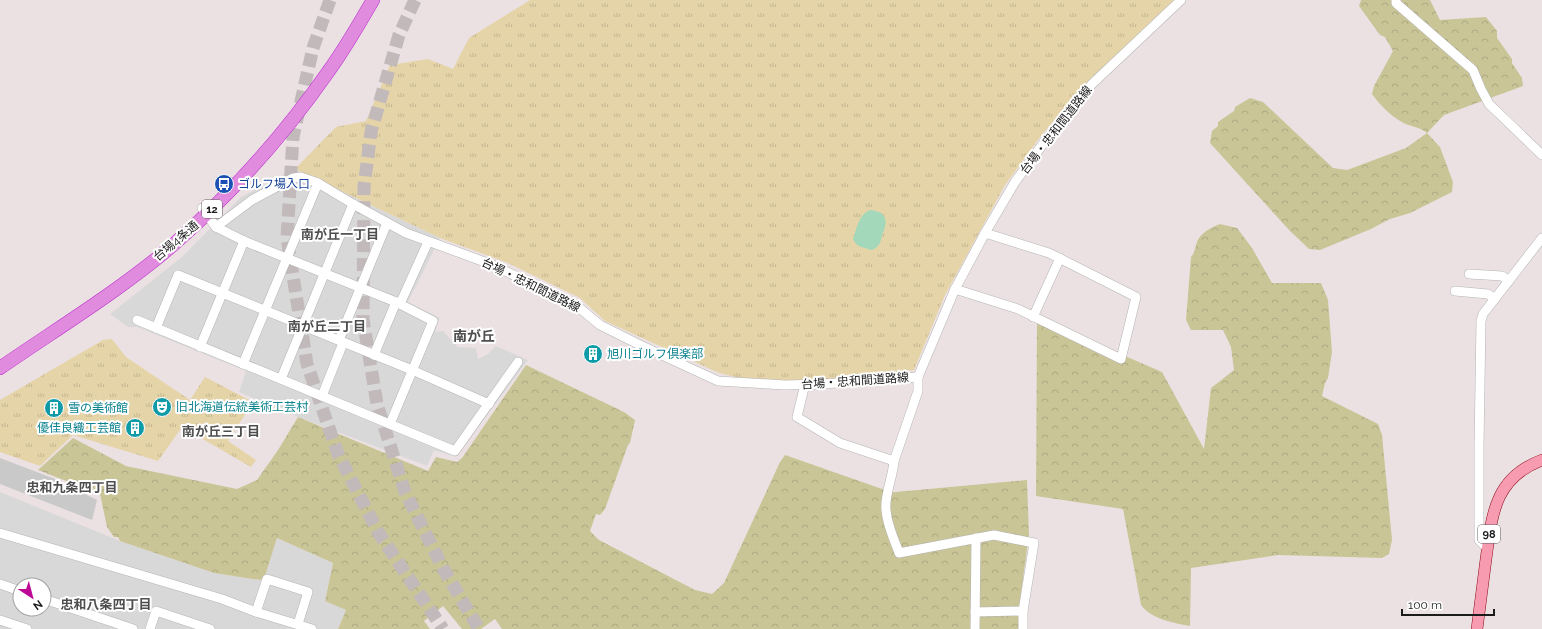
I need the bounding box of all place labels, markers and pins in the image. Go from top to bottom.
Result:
bus stop icon: ゴルフ場入口 [213,173,235,195]
place label: ゴルフ場入口 [238,177,310,191]
building icon: 旭川ゴルフ倶楽部 [582,343,604,365]
place label: 旭川ゴルフ倶楽部 [607,347,703,361]
theatre icon: 旧北海道伝統美術工芸村 [151,396,173,418]
building icon: 雪の美術館 [43,397,65,419]
place label: 旧北海道伝統美術工芸村 [176,400,309,414]
place label: 雪の美術館 [68,401,128,415]
building icon: 優佳良織工芸館 [124,417,146,439]
place label: 優佳良織工芸館 [37,421,121,435]

